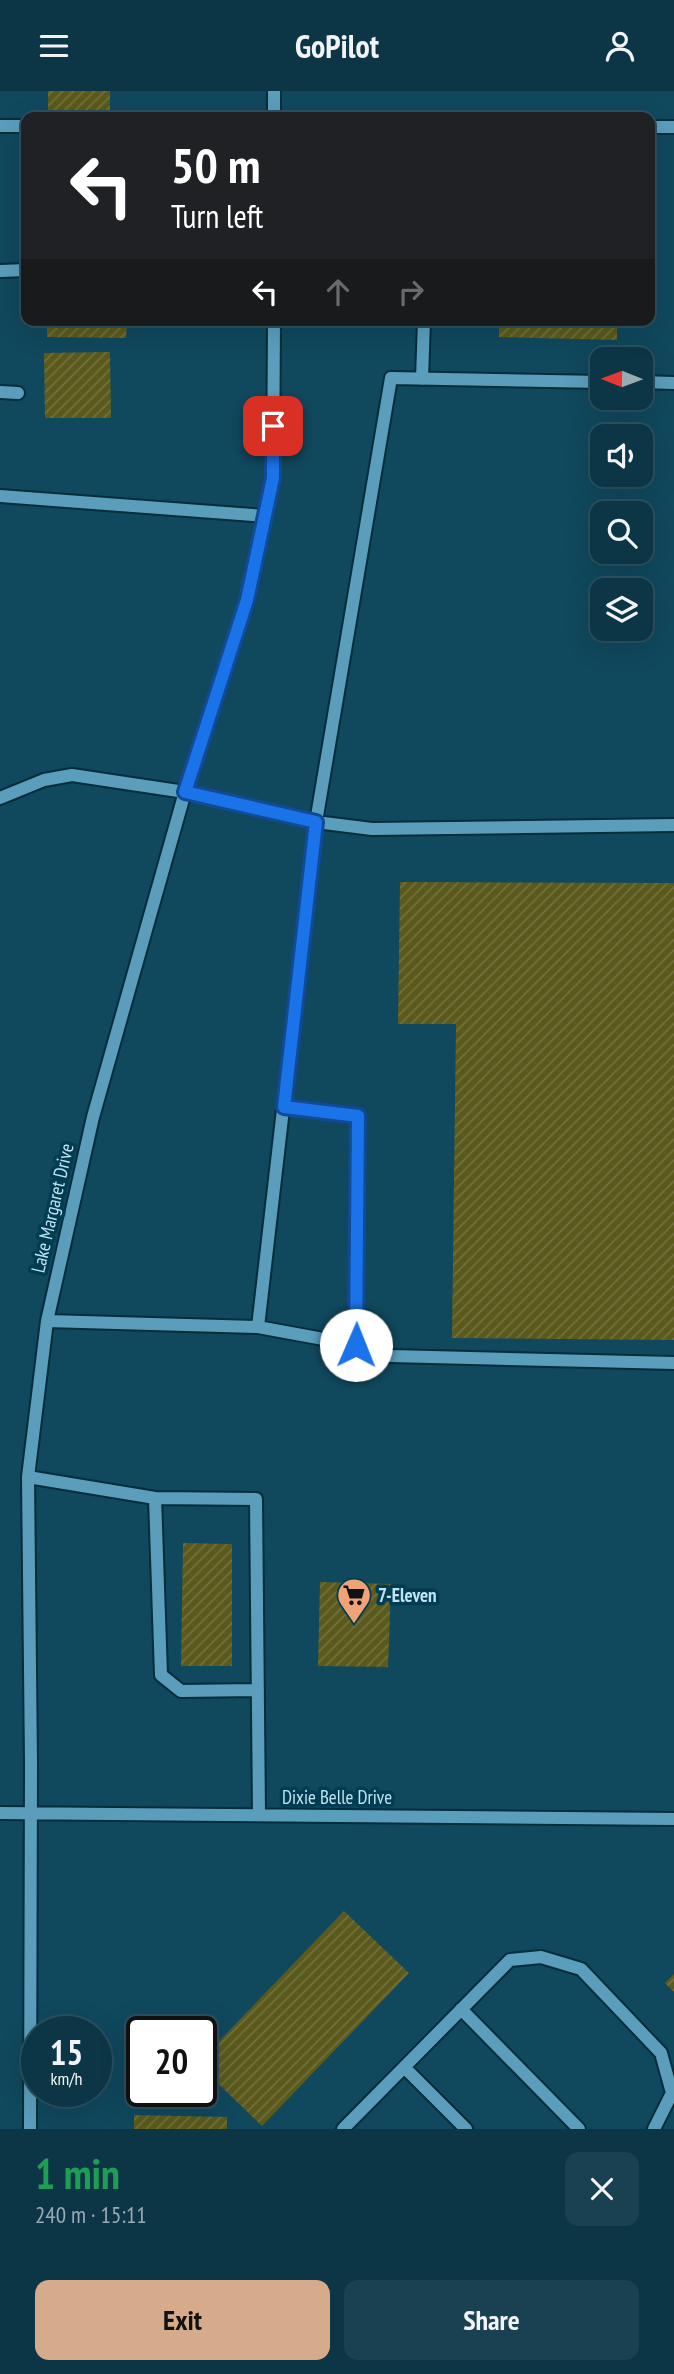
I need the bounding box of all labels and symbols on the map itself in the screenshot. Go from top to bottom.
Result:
north arrow [590,347,653,409]
pin [243,396,303,456]
street label: Lake Margaret Drive [25,1141,79,1275]
position arrow [319,1308,393,1382]
supermarket icon: 7-Eleven [335,1576,373,1625]
place label: 7-Eleven [378,1583,437,1607]
street label: Dixie Belle Drive [282,1785,392,1809]
speed limit sign: 20 [126,2016,217,2107]

